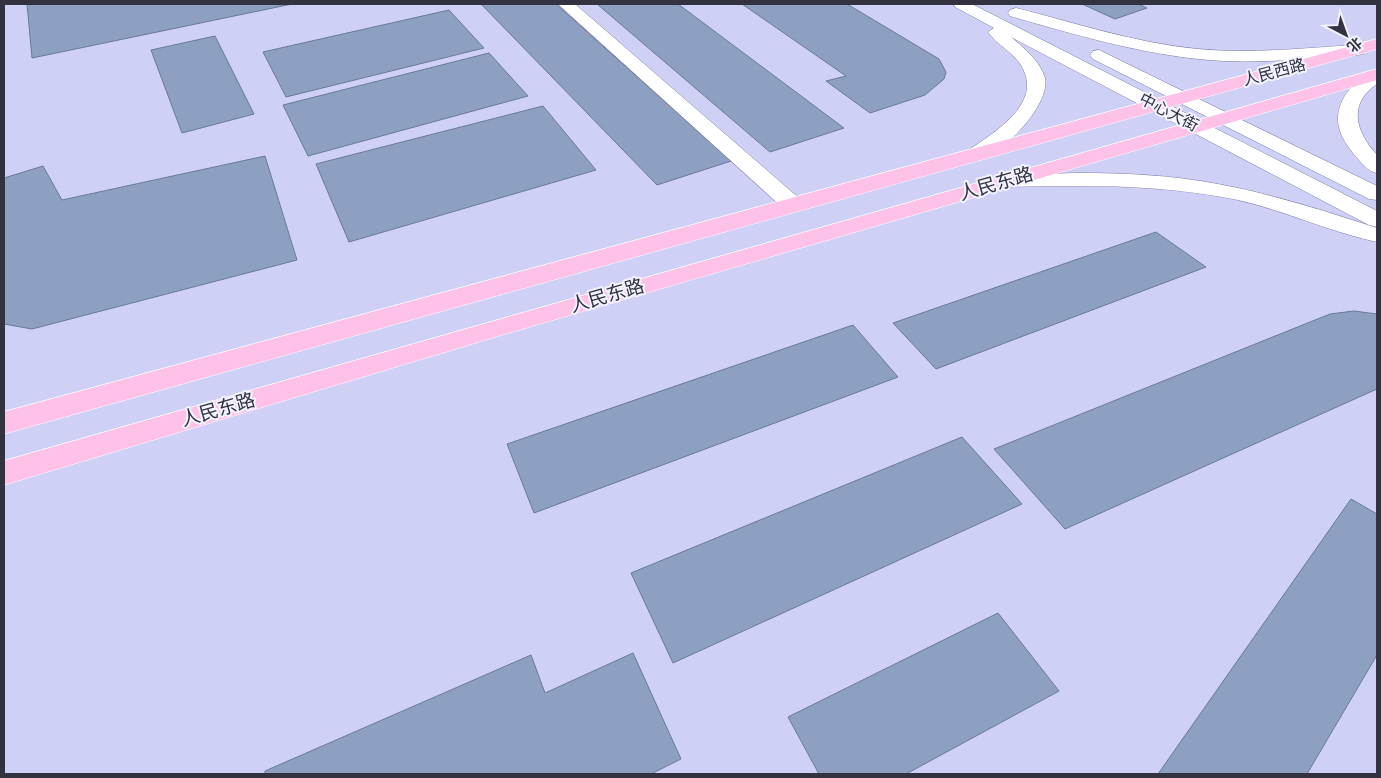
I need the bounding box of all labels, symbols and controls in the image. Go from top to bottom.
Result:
north arrow [1321,10,1371,60]
text: 北 [1343,33,1365,55]
street label: 人民西路 [1241,55,1307,89]
street label: 中心大街 [1136,89,1202,135]
street label: 人民东路 [956,163,1036,205]
street label: 人民东路 [567,275,647,317]
street label: 人民东路 [178,389,258,431]

